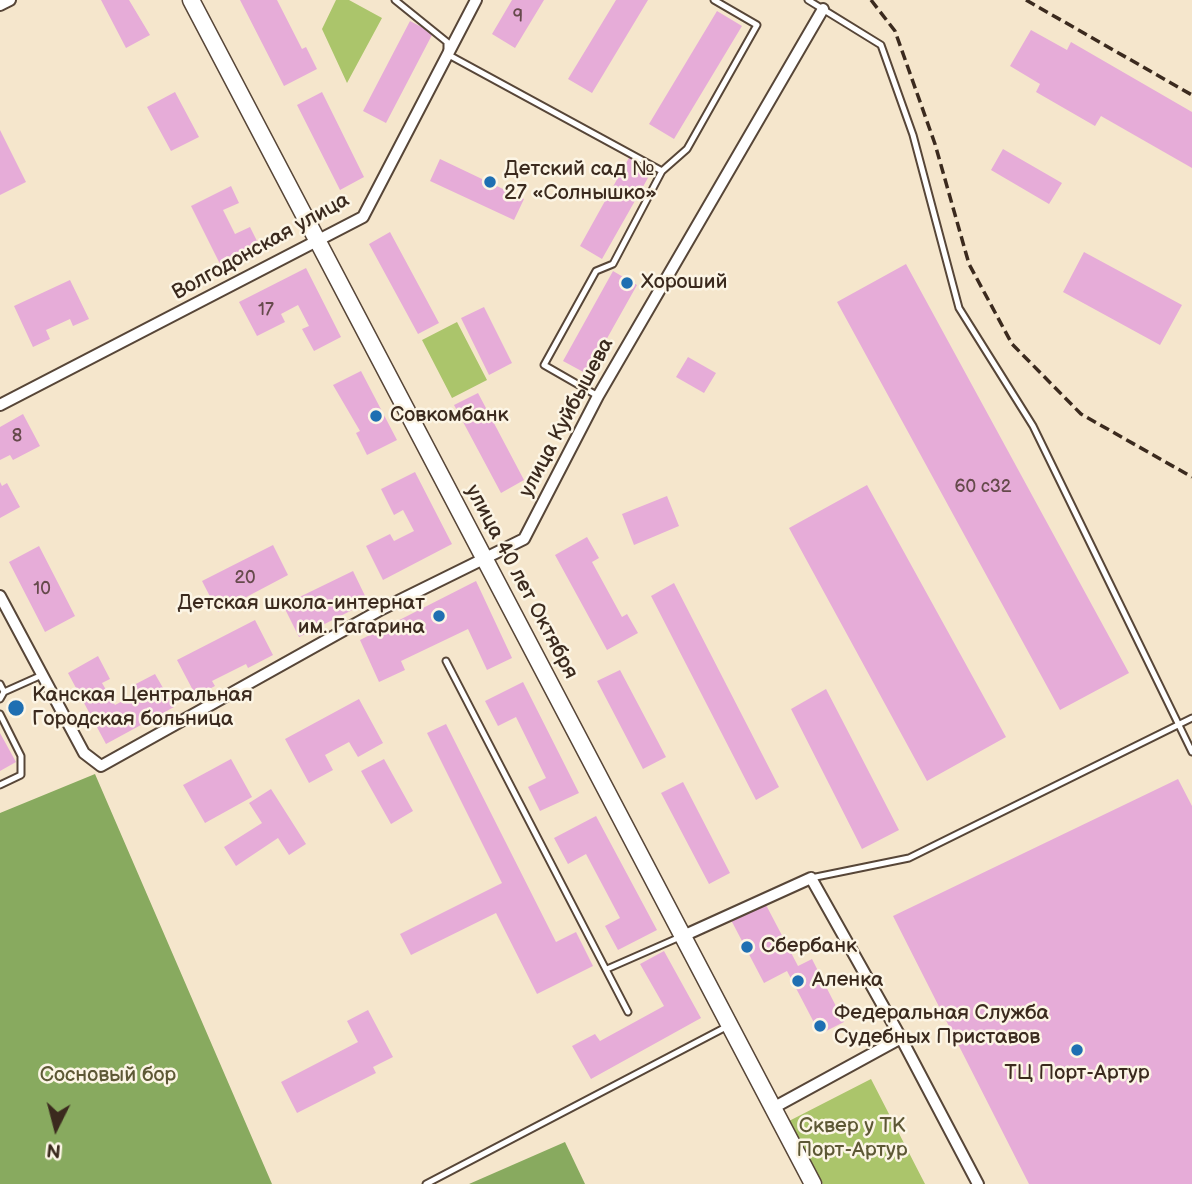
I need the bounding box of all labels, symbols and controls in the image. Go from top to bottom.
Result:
house number: 9 [513,6,523,28]
place label: Детский сад № 27 «Солнышко» [504,157,657,207]
marker: Детский сад № 27 «Солнышко» [482,174,498,190]
street label: Волгодонская улица [168,188,354,306]
place label: Хороший [641,270,727,296]
marker: Хороший [619,275,635,291]
house number: 17 [258,299,274,321]
street label: улица Куйбышева [514,334,620,502]
place label: Совкомбанк [390,403,509,429]
marker: Совкомбанк [368,408,384,424]
house number: 8 [12,425,22,447]
house number: 60 с32 [955,476,1011,498]
street label: улица 40 лет Октября [459,481,583,683]
house number: 20 [234,567,256,589]
house number: 10 [33,578,51,600]
place label: Детская школа-интернат им. Гагарина [177,591,425,641]
marker: Детская школа-интернат им. Гагарина [431,608,447,624]
place label: Канская Центральная Городская больница [32,683,253,733]
marker: Канская Центральная Городская больница [6,698,26,718]
place label: Сбербанк [761,934,857,960]
marker: Сбербанк [739,939,755,955]
place label: Аленка [812,968,883,994]
marker: Аленка [790,973,806,989]
place label: Федеральная Служба Судебных Приставов [834,1001,1049,1051]
marker: Федеральная Служба Судебных Приставов [812,1018,828,1034]
marker: ТЦ Порт-Артур [1069,1042,1085,1058]
place label: ТЦ Порт-Артур [1005,1061,1149,1087]
park label: Сосновый бор [40,1063,176,1089]
north arrow [21,1093,91,1163]
park label: Сквер у ТК Порт-Артур [796,1114,908,1164]
text: N [45,1137,62,1162]

